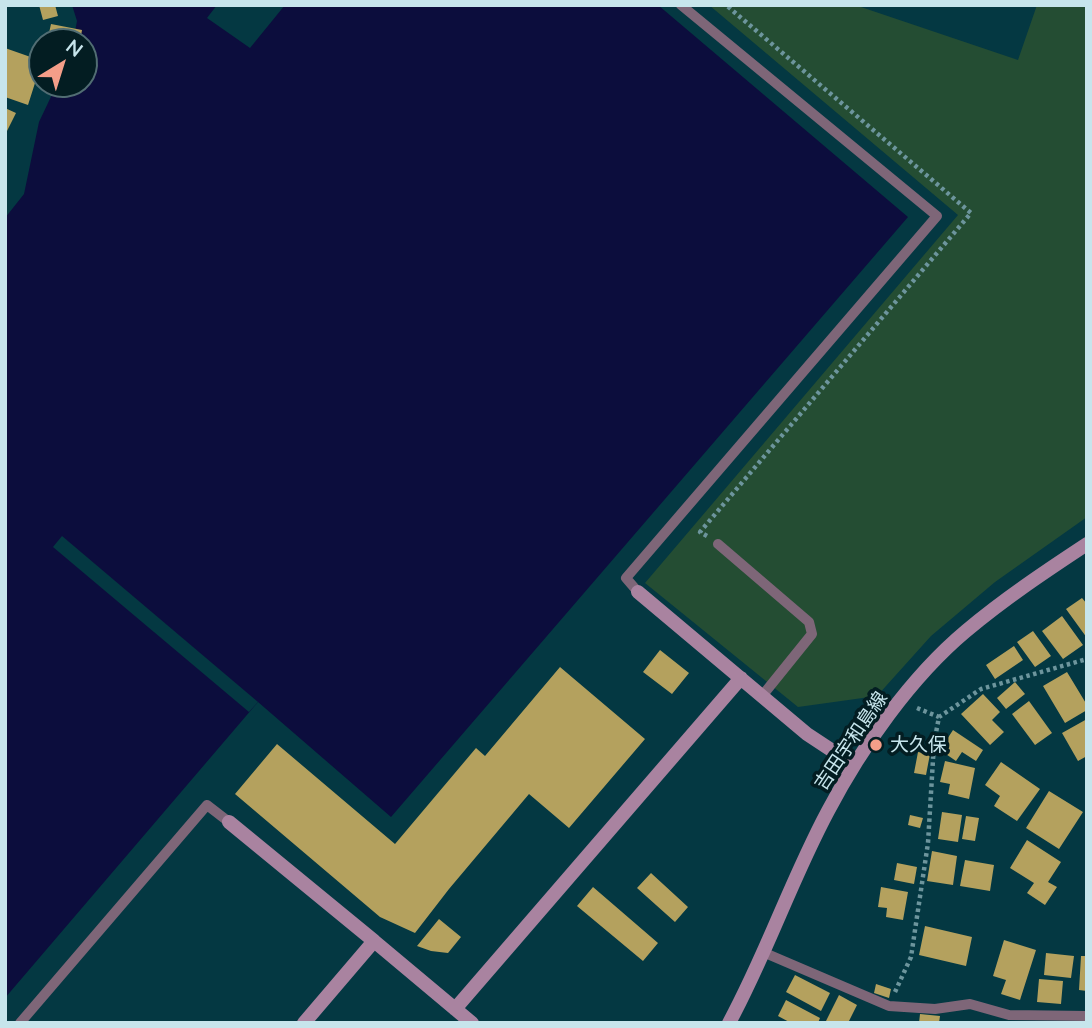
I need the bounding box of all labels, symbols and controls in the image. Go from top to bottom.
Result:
north arrow [28,28,98,98]
text: N [62,34,88,61]
street label: 吉田宇和島線 [810,687,892,795]
place label: 大久保 [890,734,947,756]
marker: 大久保 [868,737,884,753]

